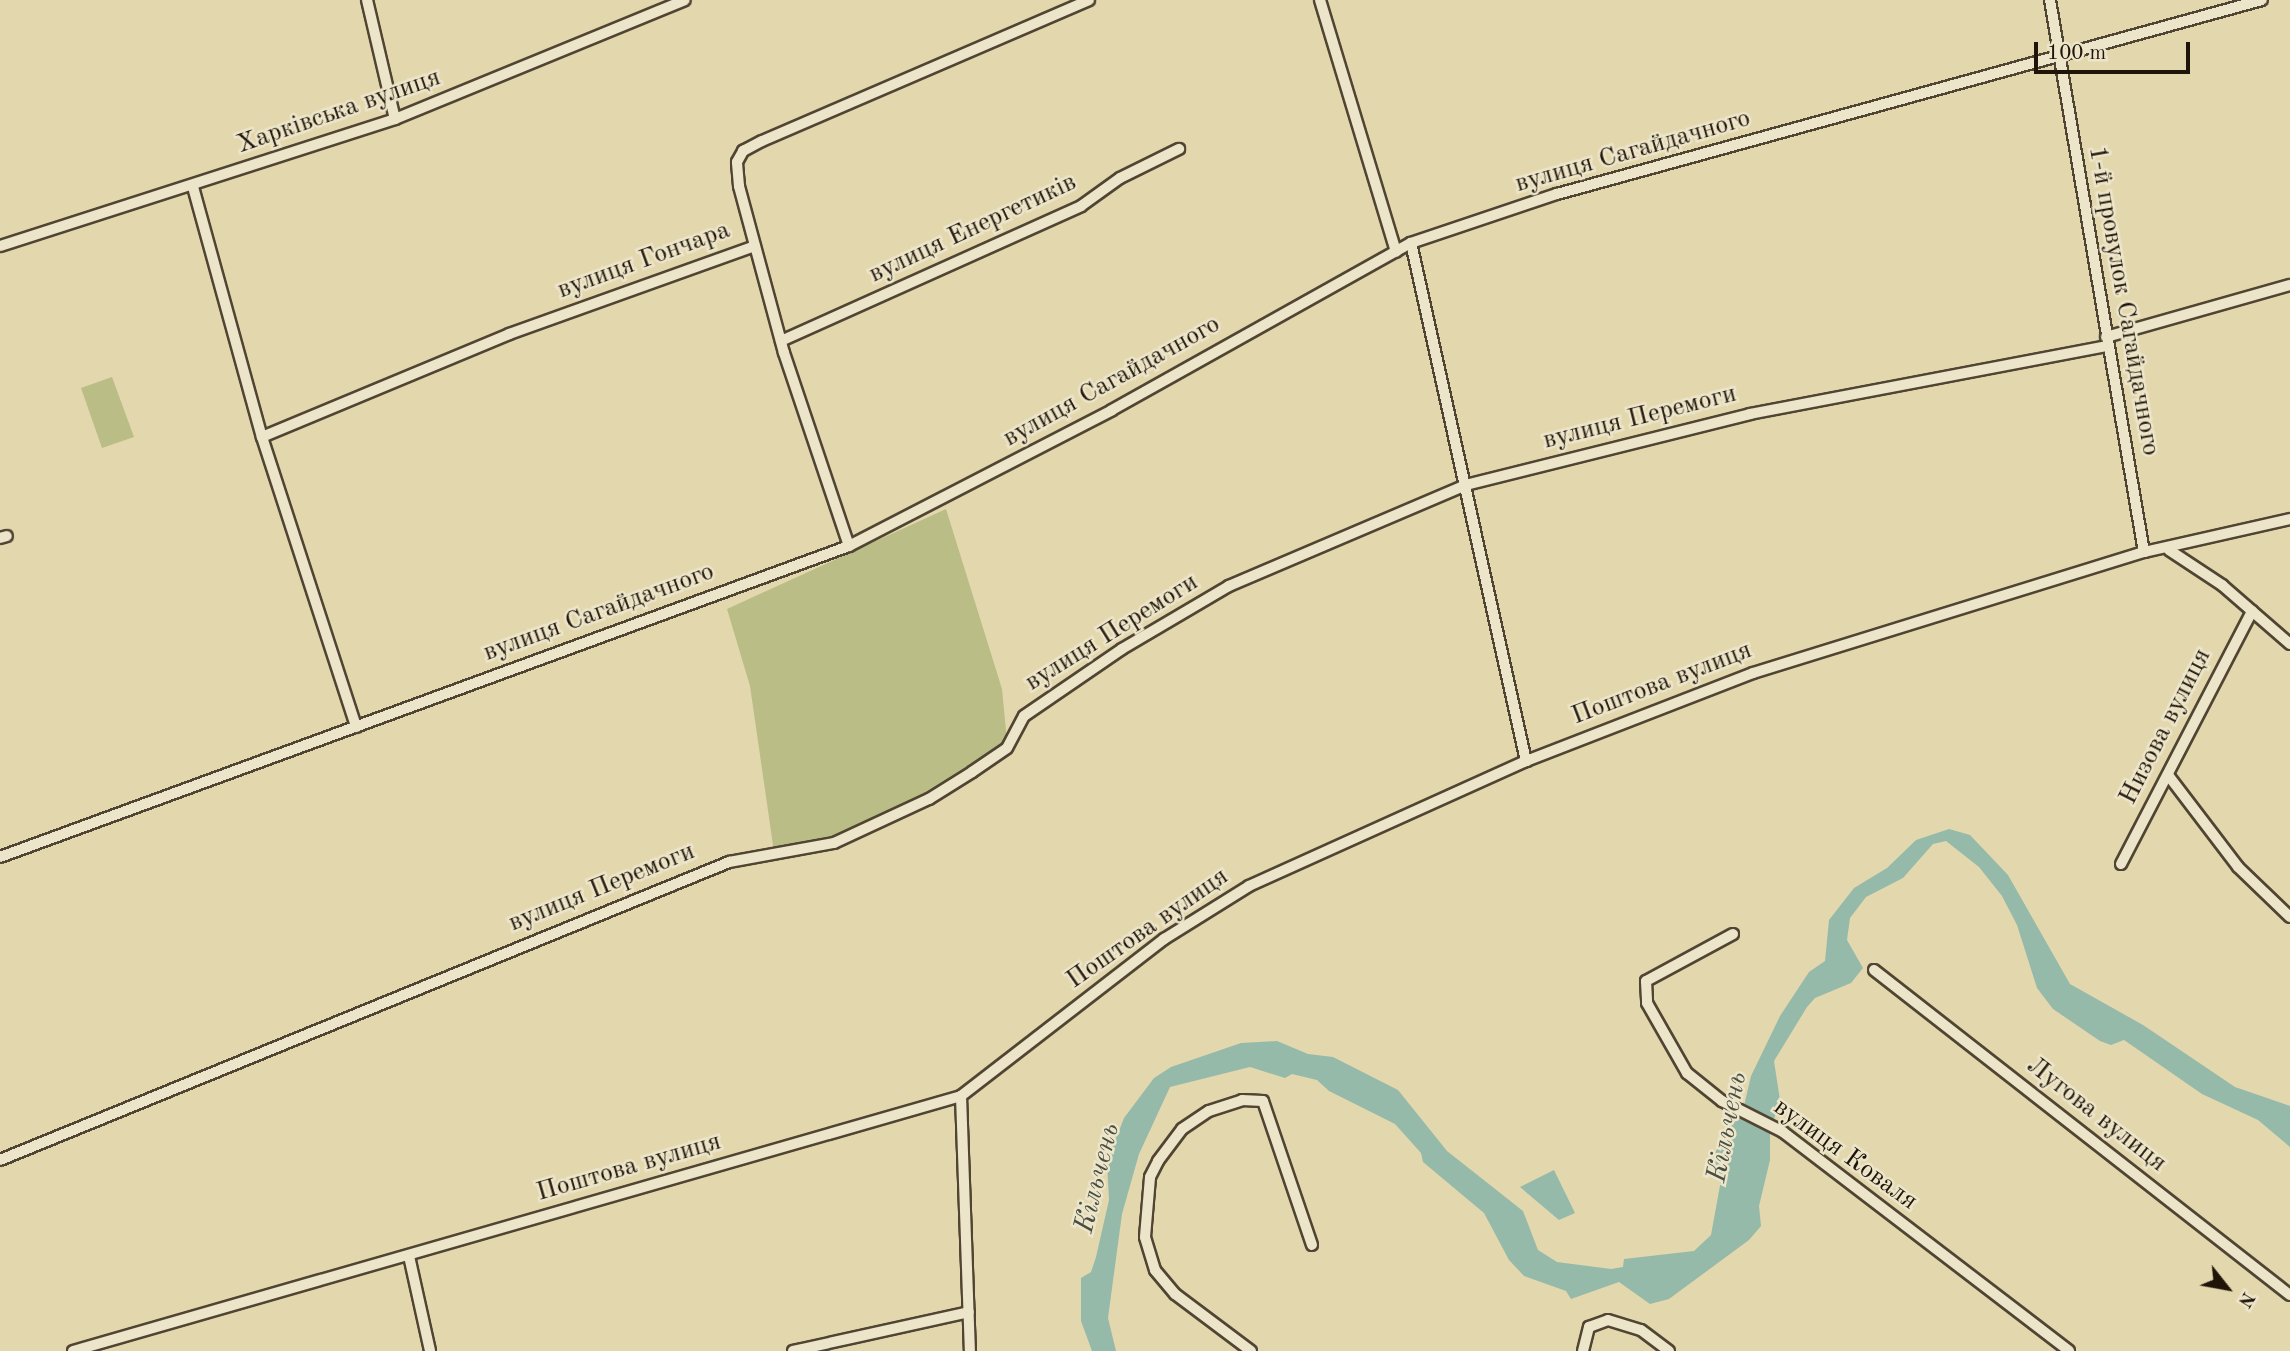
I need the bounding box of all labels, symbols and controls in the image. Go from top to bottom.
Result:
scale bar [2038,28,2194,72]
text: 100 m [2047,43,2106,64]
street label: Харківська вулиця [233,63,445,161]
street label: вулиця Сагайдачного [1512,103,1754,201]
street label: 1-й провулок Сагайдачного [2080,144,2166,458]
street label: вулиця Енергетиків [864,167,1082,291]
street label: вулиця Гончара [553,215,735,307]
street label: вулиця Сагайдачного [998,309,1226,455]
street label: вулиця Перемоги [1540,379,1740,457]
street label: вулиця Сагайдачного [479,557,719,669]
street label: вулиця Перемоги [1020,567,1204,699]
street label: Поштова вулиця [1567,635,1757,733]
street label: Низова вулиця [2113,644,2219,810]
street label: вулиця Перемоги [504,836,700,940]
street label: Поштова вулиця [1061,862,1235,996]
street label: Лугова вулиця [2020,1051,2172,1179]
water label: Кільчень [1701,1069,1755,1185]
street label: вулиця Коваля [1767,1092,1923,1218]
water label: Кільчень [1068,1120,1128,1236]
street label: Поштова вулиця [533,1127,725,1209]
north arrow [2192,1253,2262,1323]
text: N [2234,1288,2257,1310]

